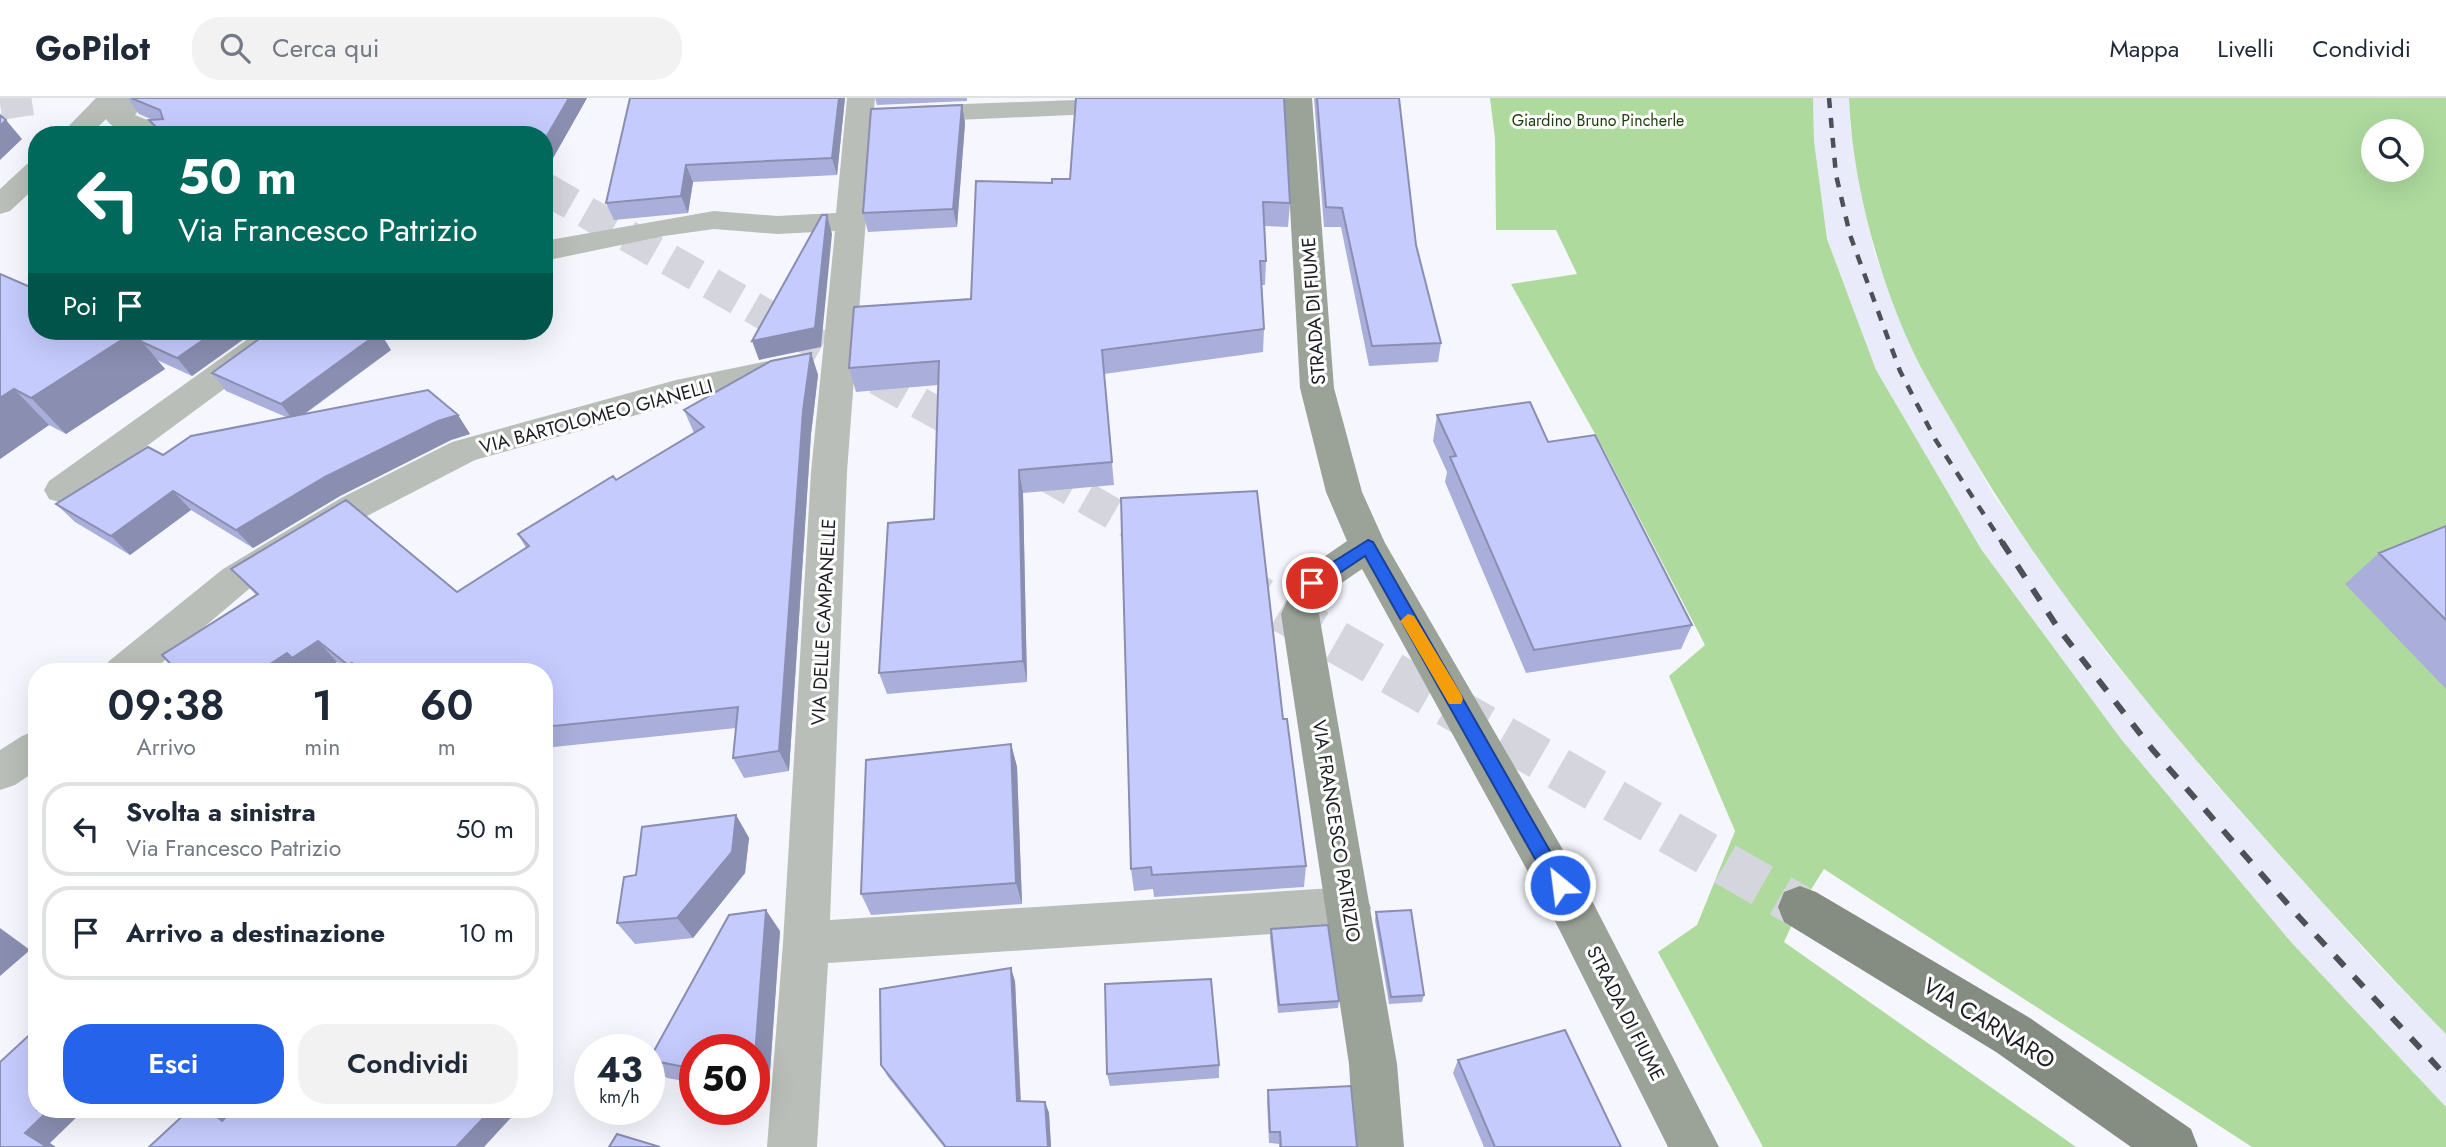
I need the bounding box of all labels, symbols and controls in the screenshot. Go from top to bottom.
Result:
search box [192,17,682,80]
text: GoPilot [35,25,150,72]
icon: search [216,29,254,67]
text: Cerca qui [272,29,380,67]
text: Mappa [2109,31,2179,66]
text: Livelli [2217,31,2274,66]
text: Condividi [2312,31,2411,66]
park label: Giardino Bruno Pincherle [1512,109,1684,132]
map controls [2361,119,2424,182]
button: search [2361,119,2424,182]
text: 50 m [178,142,297,212]
icon: left [63,154,154,245]
text: Via Francesco Patrizio [178,207,477,253]
street label: STRADA DI FIUME [1295,236,1332,386]
text: Poi [63,287,97,325]
icon: arrive [111,287,149,325]
street label: VIA BARTOLOMEO GIANELLI [477,372,716,461]
street label: VIA DELLE CAMPANELLE [805,518,842,726]
pin [1282,553,1342,613]
icon: arrive [1293,564,1331,602]
text: 09:38 [107,675,225,736]
text: 1 [312,675,333,736]
text: 60 [420,675,474,736]
street label: VIA FRANCESCO PATRIZIO [1306,718,1367,944]
text: Arrivo [137,730,196,764]
text: min [304,730,340,764]
text: m [438,730,456,764]
text: Svolta a sinistra [126,793,316,831]
icon: left [67,810,105,848]
text: 50 m [456,810,514,848]
text: Via Francesco Patrizio [126,831,341,865]
position arrow [1523,848,1597,922]
icon: arrive [67,914,105,952]
text: Arrivo a destinazione [126,914,385,952]
text: 10 m [459,914,514,952]
street label: STRADA DI FIUME [1580,941,1671,1085]
street label: VIA CARNARO [1916,969,2062,1077]
button: Esci [63,1024,284,1104]
button: Condividi [298,1024,518,1104]
speed limit sign: 50 [679,1034,770,1125]
text: 43 [596,1045,643,1095]
text: km/h [599,1084,640,1110]

